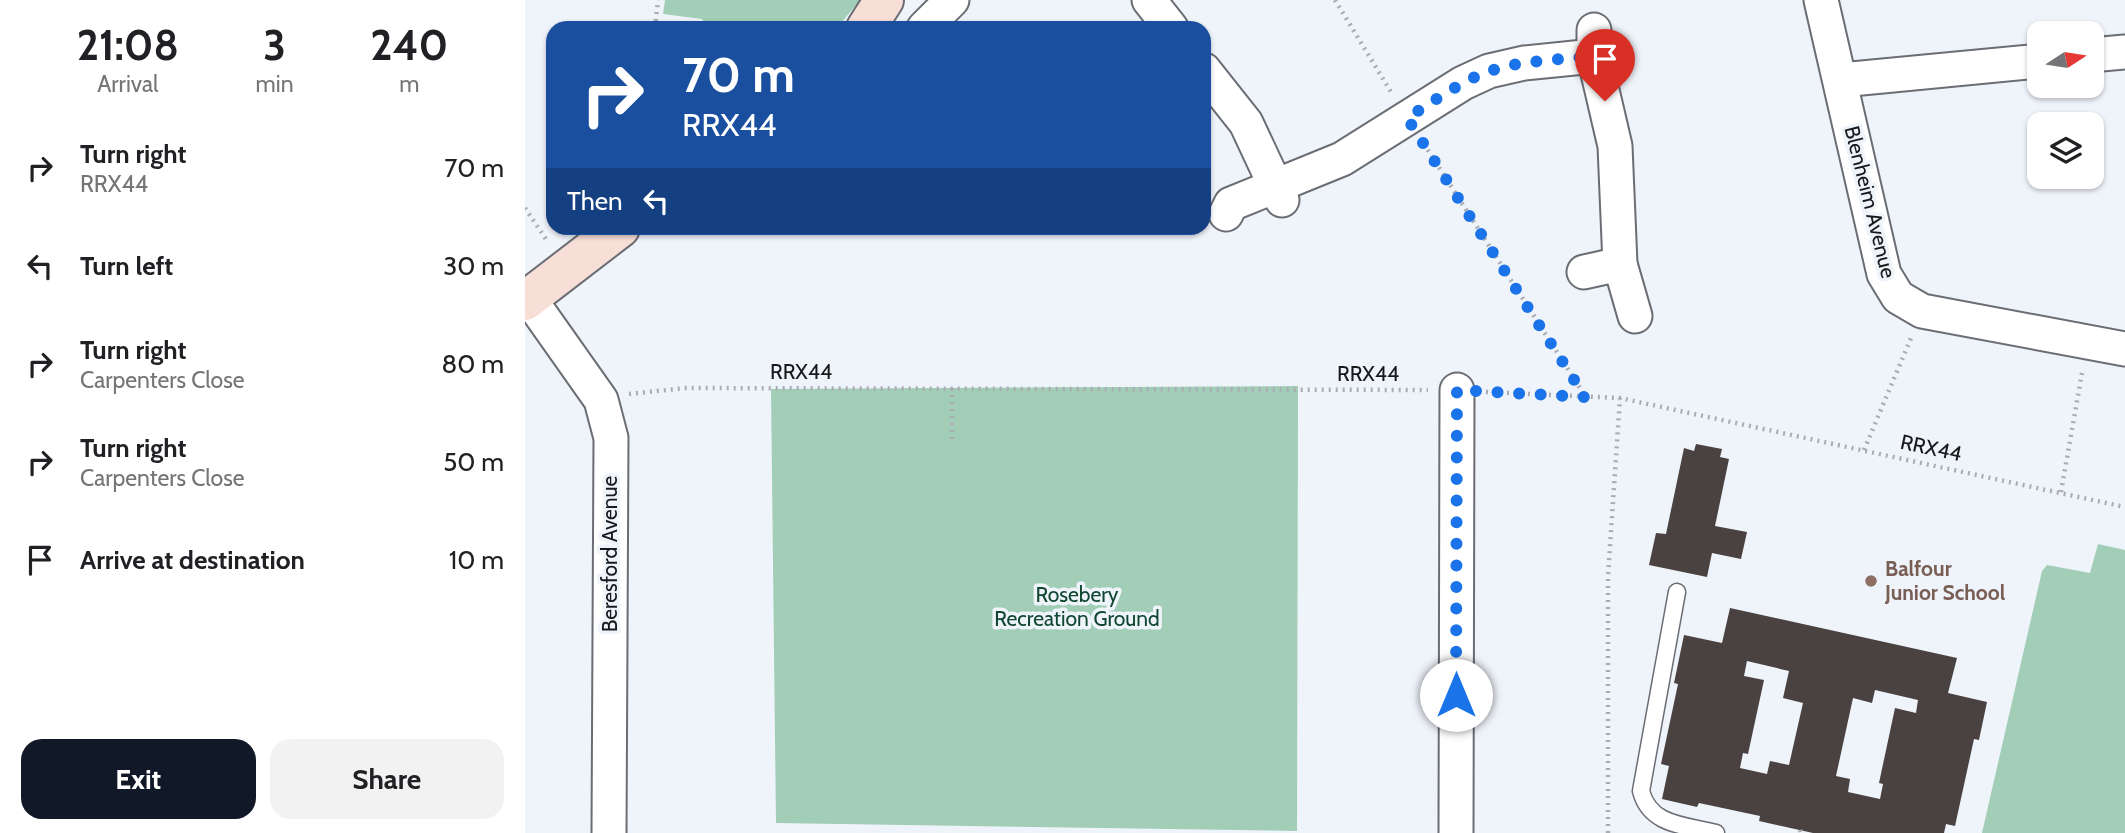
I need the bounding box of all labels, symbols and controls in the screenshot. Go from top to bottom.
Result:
text: 21:08 [77,19,179,71]
text: 3 [263,19,286,71]
text: 240 [370,19,448,71]
north arrow [2027,21,2103,98]
map controls [2027,21,2104,189]
pin [1575,29,1635,101]
icon: arrive [1586,40,1624,78]
text: 70 m [682,45,795,104]
icon: right [567,49,658,140]
text: Arrival [97,70,158,98]
text: min [256,70,294,98]
text: m [399,70,419,98]
text: RRX44 [682,105,777,144]
button: layers [2027,112,2104,189]
street label: Blenheim Avenue [1839,123,1902,281]
text: Turn right [80,138,186,170]
icon: right [21,149,59,187]
text: 70 m [444,152,504,184]
text: RRX44 [80,170,148,198]
icon: left [637,182,675,220]
text: Then [567,185,623,217]
icon: left [21,247,59,285]
text: Turn left [80,250,173,282]
text: 30 m [443,250,504,282]
text: Turn right [80,334,186,366]
icon: right [21,345,59,383]
text: 80 m [441,348,504,380]
street label: RRX44 [770,359,832,384]
street label: RRX44 [1337,361,1399,386]
text: Carpenters Close [80,366,245,394]
street label: RRX44 [1898,429,1964,466]
text: Turn right [80,432,186,464]
icon: right [21,443,59,481]
text: 50 m [443,446,504,478]
text: Carpenters Close [80,464,245,492]
street label: Beresford Avenue [597,475,622,632]
icon: arrive [21,541,59,579]
text: Arrive at destination [80,544,305,576]
text: 10 m [449,544,504,576]
place label: Balfour Junior School [1884,556,2006,605]
marker: Balfour Junior School [1863,573,1879,589]
park label: Rosebery Recreation Ground [994,582,1160,631]
position arrow [1419,658,1493,732]
button: Exit [21,739,256,819]
button: Share [270,739,504,819]

